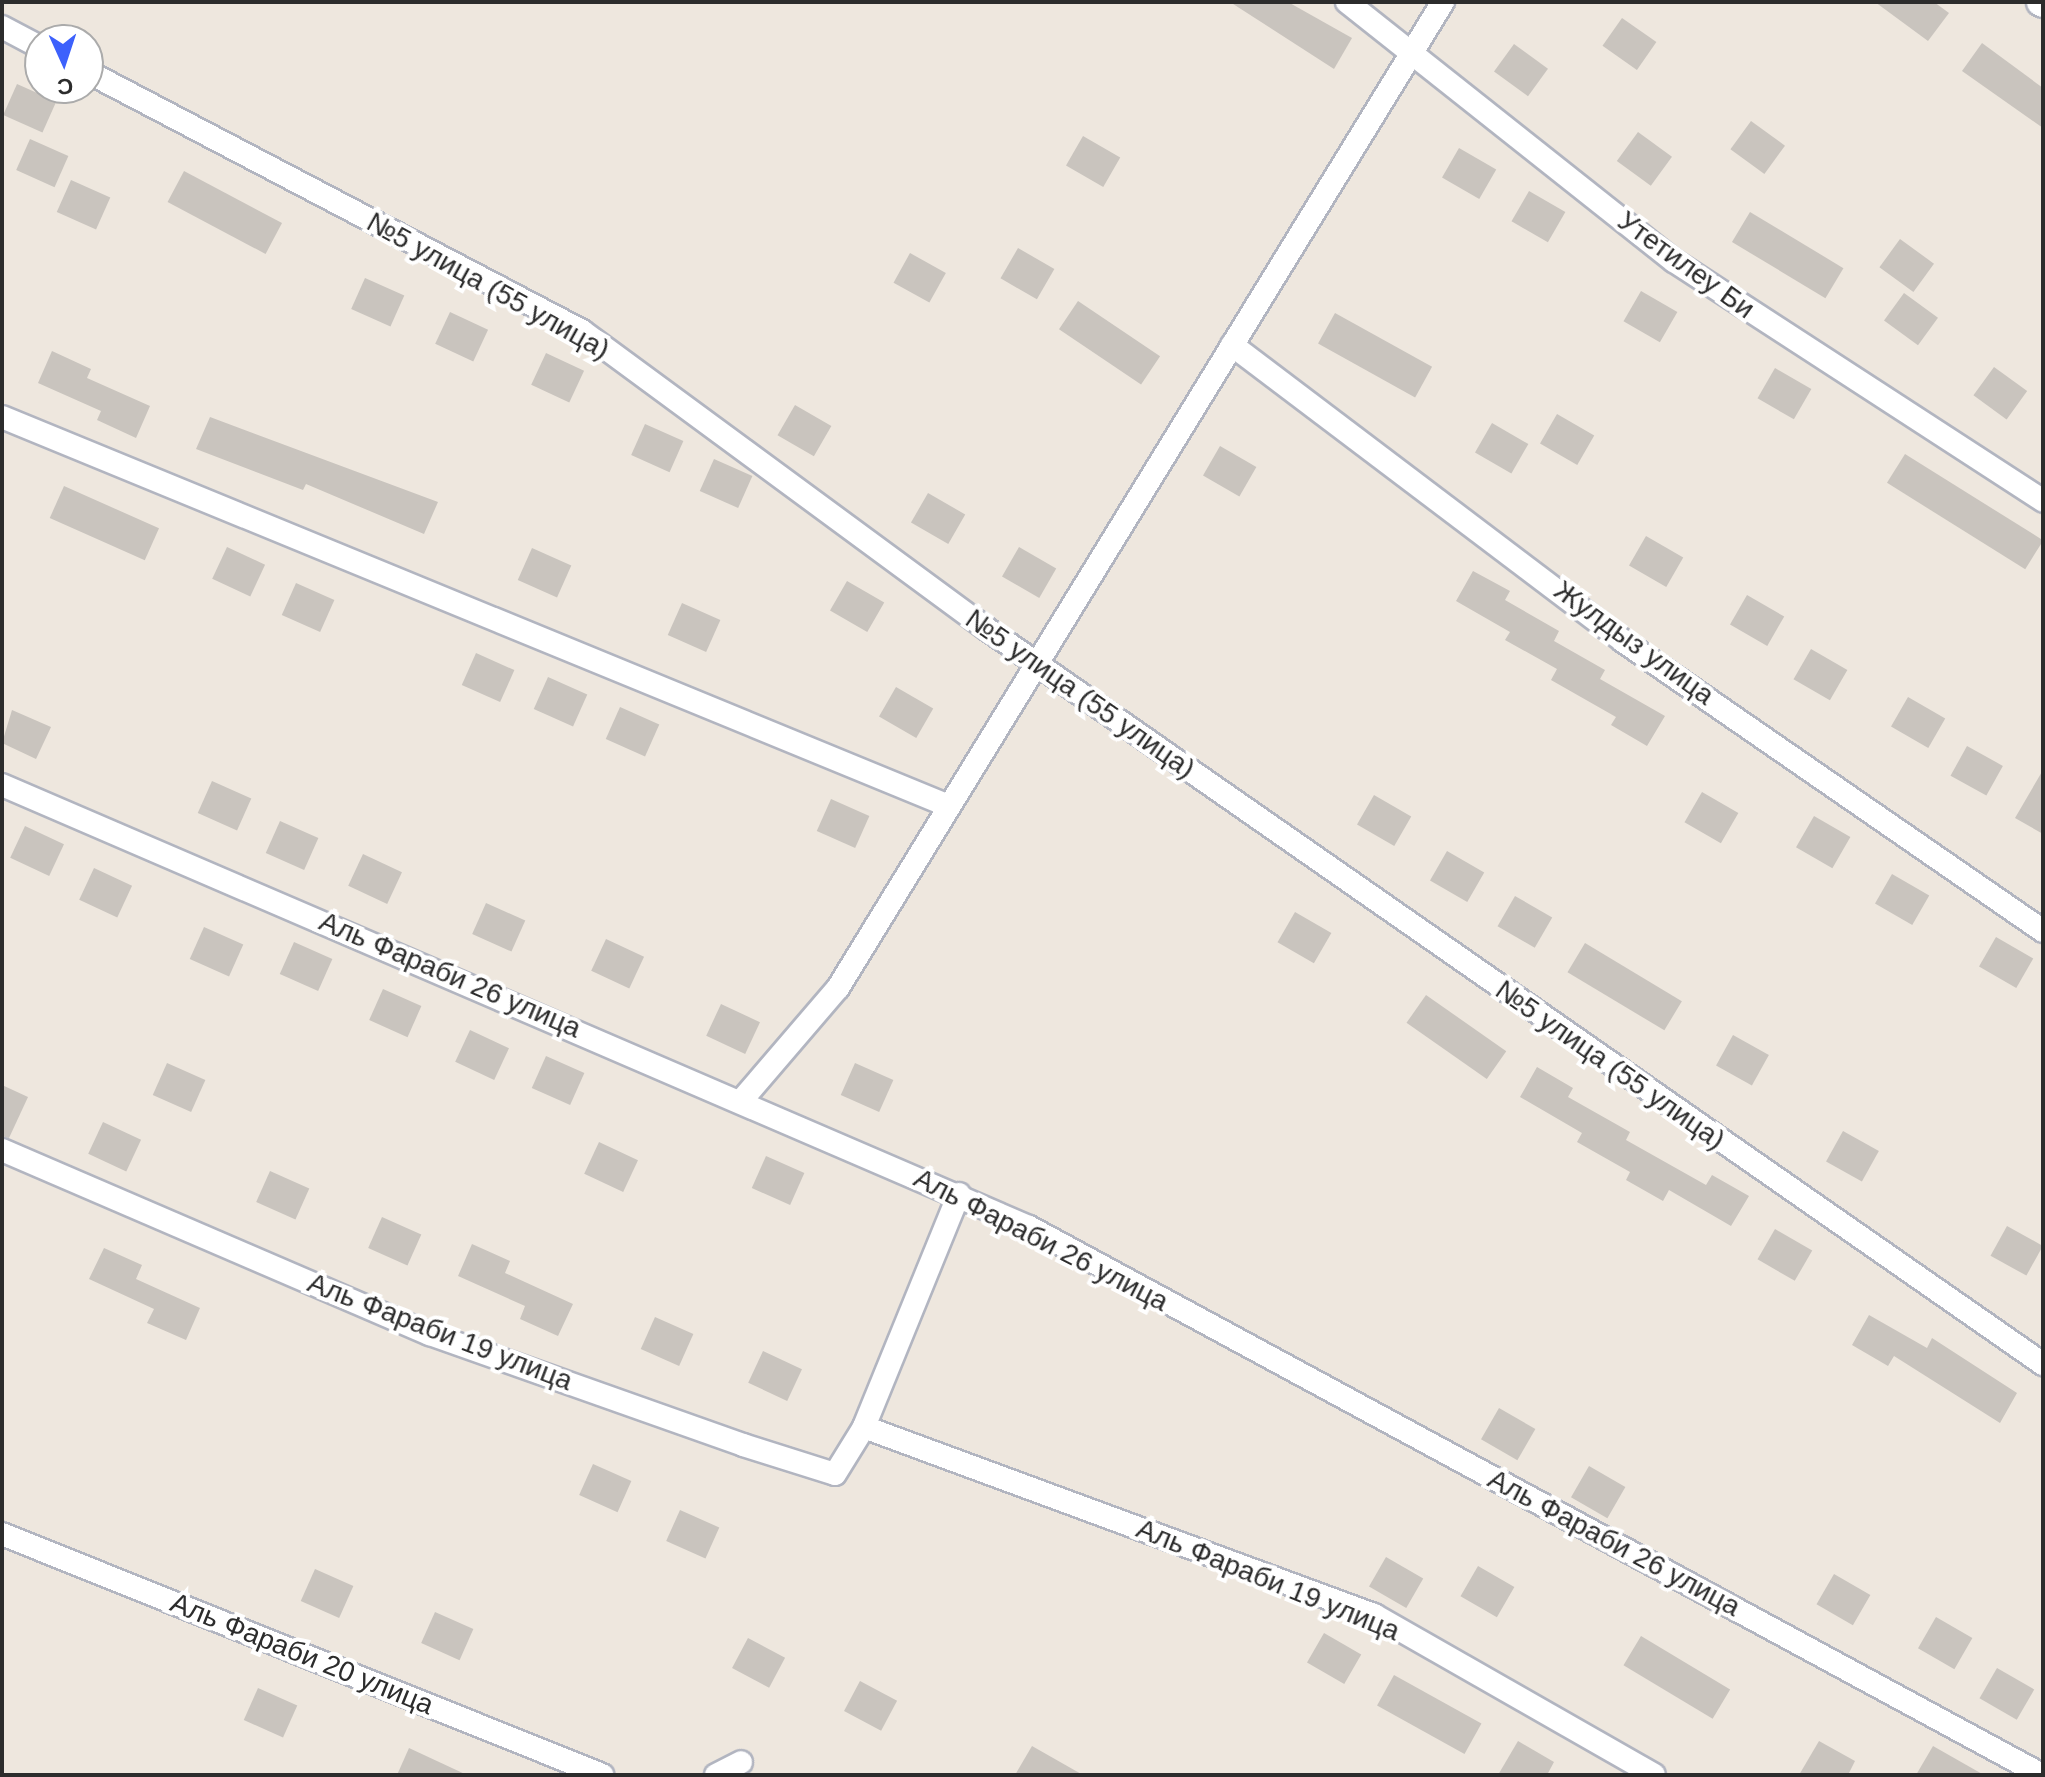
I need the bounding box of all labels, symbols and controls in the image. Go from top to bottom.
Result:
north arrow [24,24,104,104]
text: С [57,74,74,99]
street label: Утетилеу Би [1611,204,1761,326]
street label: №5 улица (55 улица) [361,205,615,367]
street label: Жулдыз улица [1548,574,1720,712]
street label: №5 улица (55 улица) [959,602,1201,786]
street label: Аль Фараби 26 улица [314,905,586,1045]
street label: №5 улица (55 улица) [1489,973,1731,1157]
street label: Аль Фараби 26 улица [908,1161,1174,1319]
street label: Аль Фараби 19 улица [303,1266,577,1398]
street label: Аль Фараби 26 улица [1482,1462,1746,1624]
street label: Аль Фараби 19 улица [1132,1512,1404,1648]
street label: Аль Фараби 20 улица [166,1586,438,1722]

